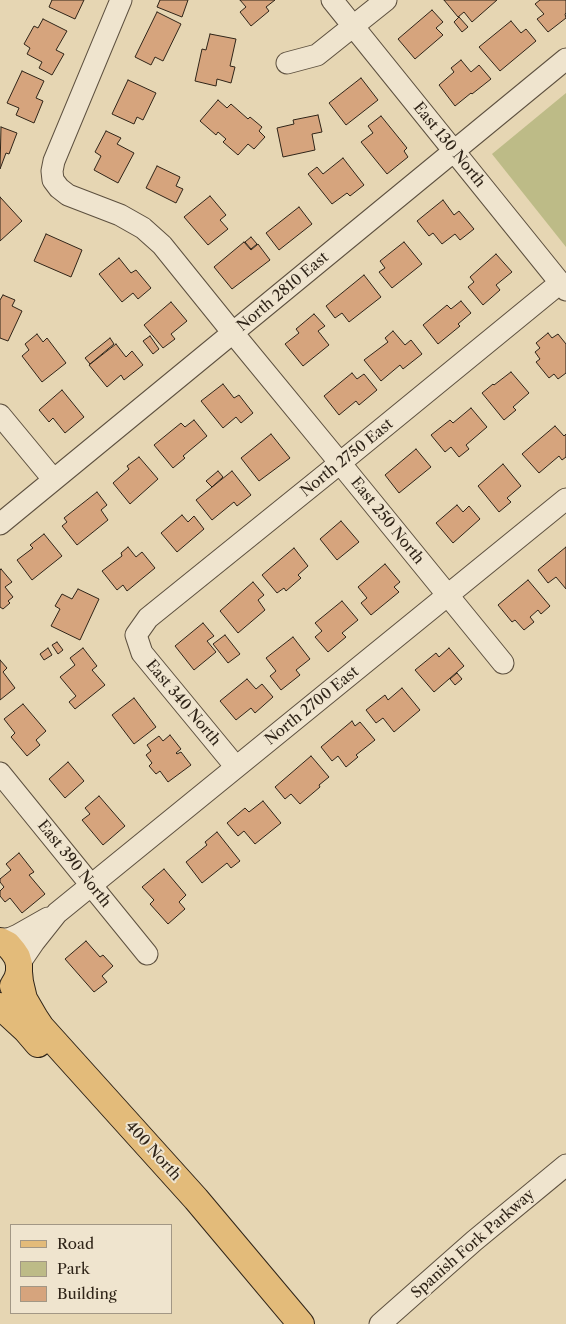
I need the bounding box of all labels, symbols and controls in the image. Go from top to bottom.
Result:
street label: East 130 North [409,99,489,191]
street label: North 2810 East [234,249,332,335]
street label: North 2750 East [297,415,397,501]
street label: East 250 North [346,474,428,568]
street label: East 340 North [142,656,224,750]
street label: North 2700 East [262,663,362,749]
street label: East 390 North [33,817,115,911]
street label: 400 North [122,1118,184,1184]
street label: Spanish Fork Parkway [408,1186,538,1302]
legend [10,1224,172,1314]
text: Road [57,1234,94,1253]
text: Park [57,1259,90,1278]
text: Building [57,1284,117,1303]

